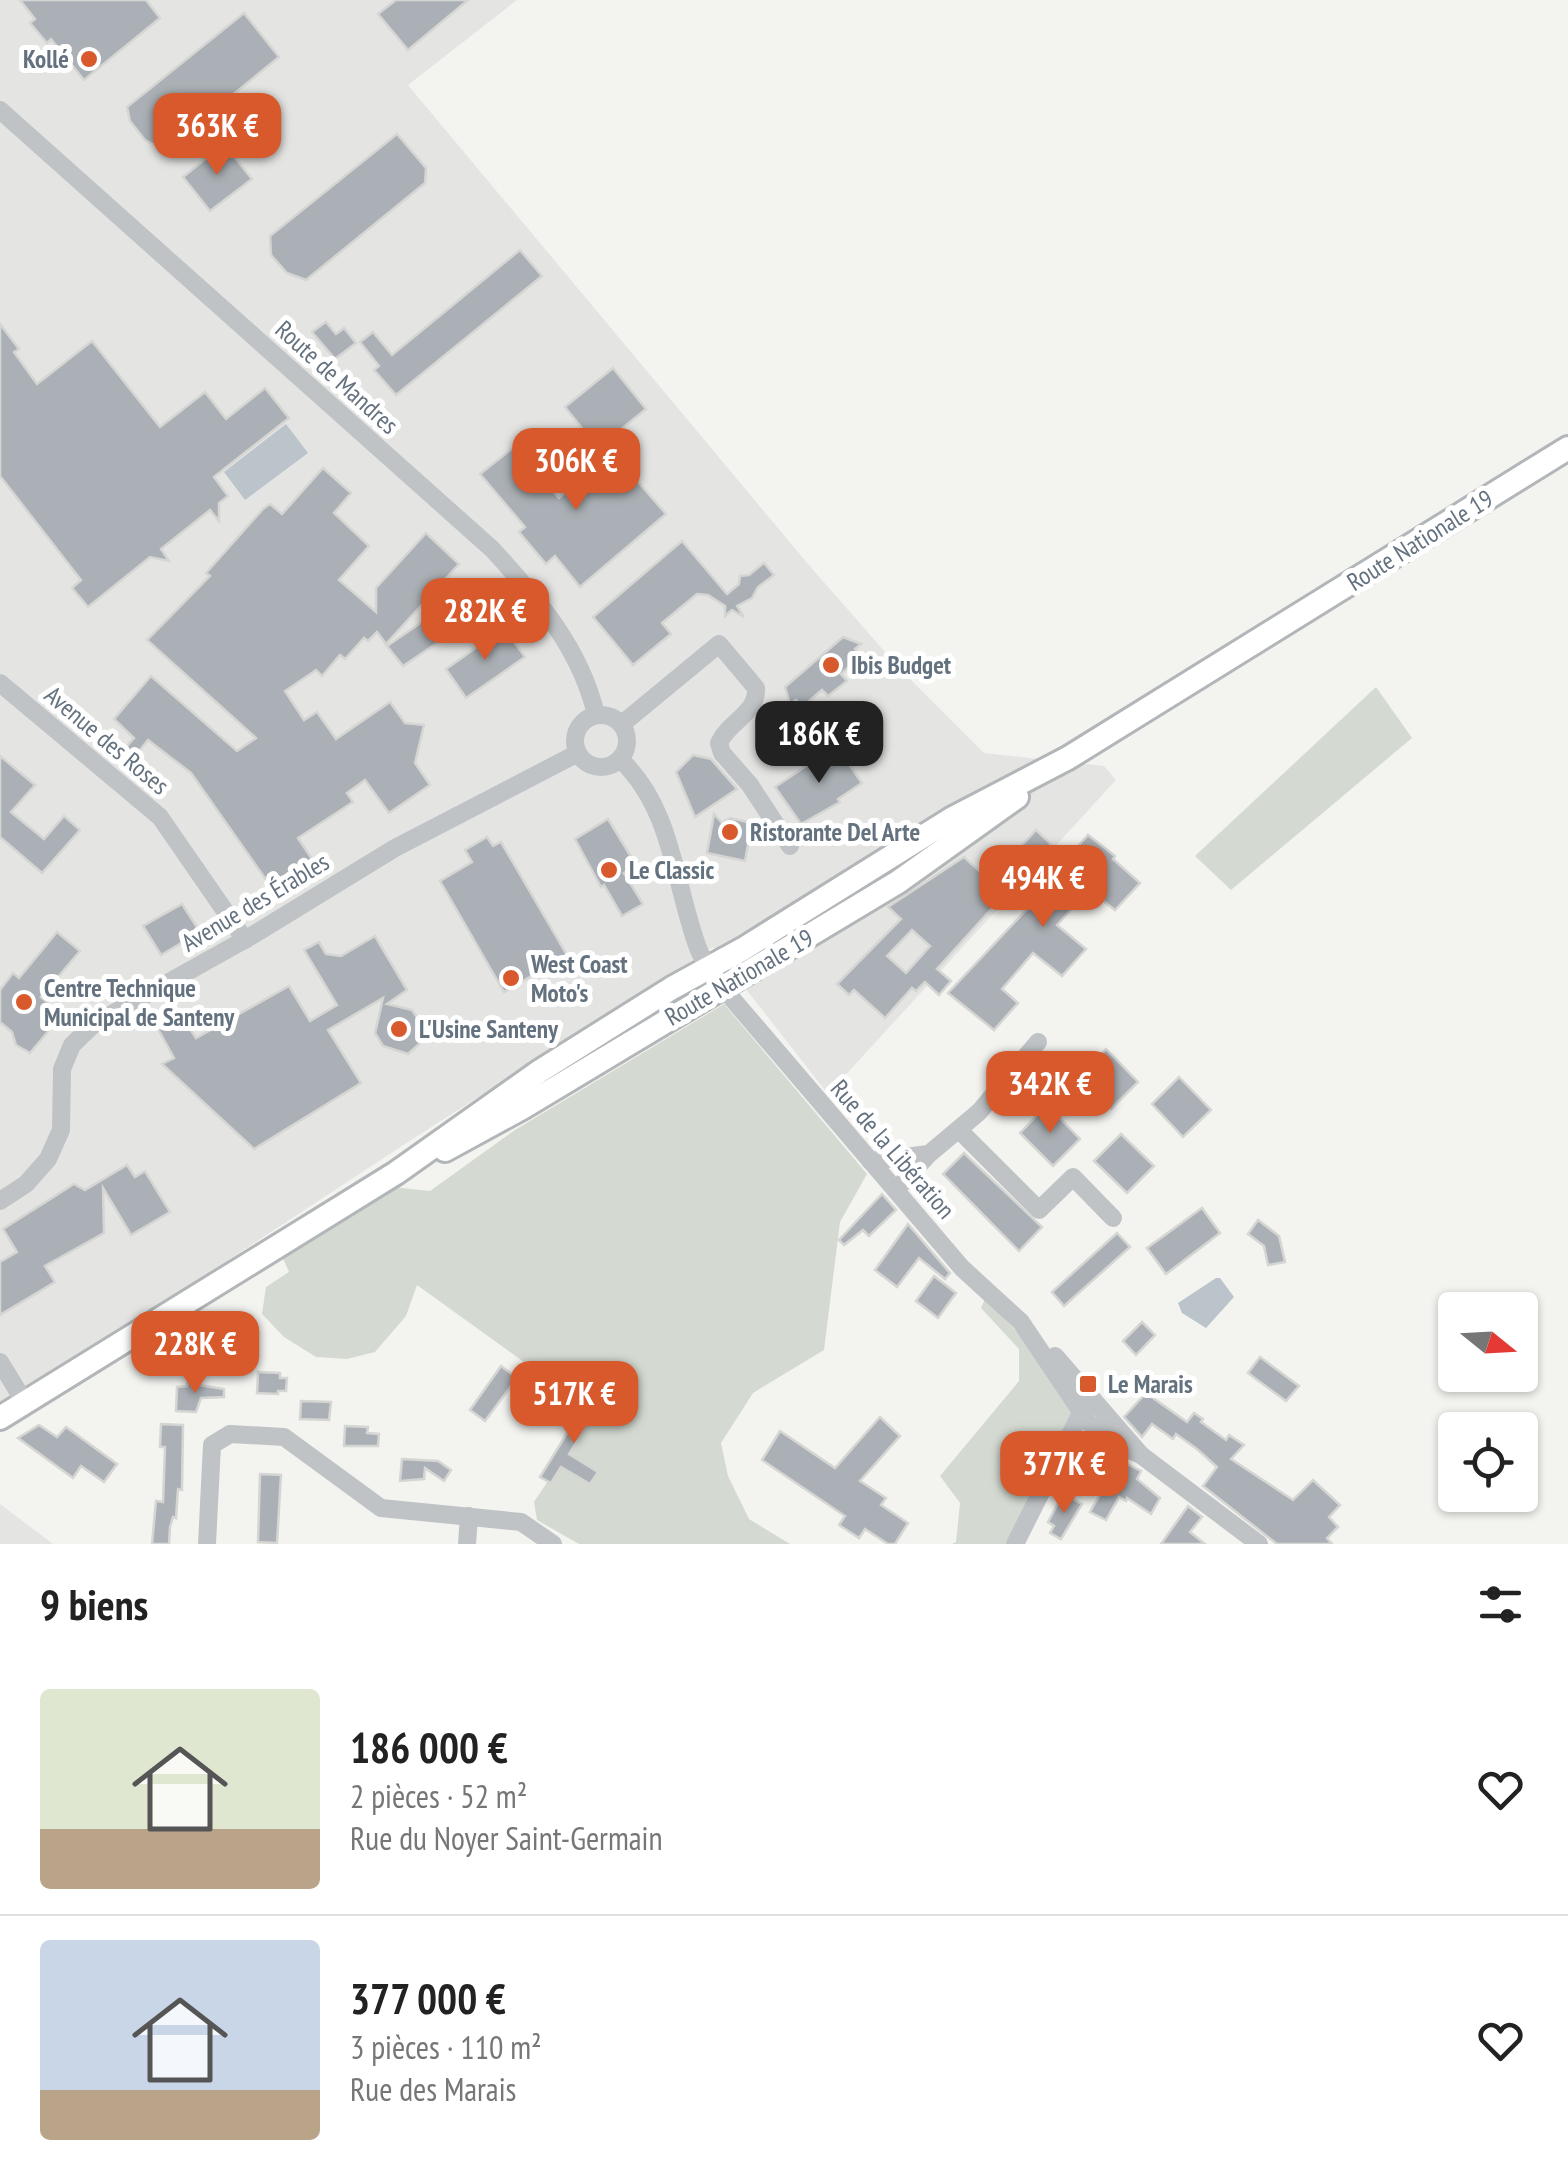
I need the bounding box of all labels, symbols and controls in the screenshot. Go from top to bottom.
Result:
place label: Kollé [23,43,69,75]
marker: Kollé [78,48,100,70]
pin: 363K € [136,93,298,178]
text: 363K € [175,104,259,146]
street label: Route de Mandres [269,313,405,441]
pin: 306K € [495,428,657,513]
text: 306K € [534,439,618,481]
street label: Route Nationale 19 [1341,482,1499,598]
pin: 282K € [404,578,566,663]
text: 282K € [443,589,527,631]
place label: Ibis Budget [851,649,952,681]
marker: Ibis Budget [820,654,842,676]
street label: Avenue des Roses [38,679,176,801]
pin: 186K € [738,701,900,786]
text: 186K € [777,712,861,754]
place label: Ristorante Del Arte [750,816,920,848]
marker: Ristorante Del Arte [719,821,741,843]
street label: Avenue des Érables [175,845,335,959]
pin: 494K € [962,845,1124,930]
place label: Le Classic [629,854,714,886]
text: 494K € [1001,856,1085,898]
marker: Le Classic [598,859,620,881]
street label: Route Nationale 19 [659,922,819,1032]
place label: West Coast Moto's [530,948,628,1009]
marker: West Coast Moto's [500,967,522,989]
place label: Centre Technique Municipal de Santeny [44,972,235,1033]
marker: Centre Technique Municipal de Santeny [13,991,35,1013]
place label: L'Usine Santeny [419,1013,559,1045]
marker: L'Usine Santeny [388,1018,410,1040]
pin: 342K € [969,1051,1131,1136]
text: 342K € [1008,1062,1092,1104]
street label: Rue de la Libération [824,1073,962,1225]
north arrow [1438,1292,1538,1392]
map controls [1438,1292,1538,1512]
pin: 228K € [114,1311,276,1396]
text: 228K € [153,1322,237,1364]
pin: 517K € [493,1361,655,1446]
place label: Le Marais [1108,1368,1193,1400]
text: 517K € [532,1372,616,1414]
marker: Le Marais [1077,1373,1099,1395]
button: locate [1438,1412,1538,1512]
pin: 377K € [983,1431,1145,1516]
text: 377K € [1022,1442,1106,1484]
text: 9 biens [40,1577,148,1632]
icon: filters [1473,1577,1528,1632]
text: 186 000 € [350,1720,508,1775]
icon: home [120,1729,240,1849]
icon: heart [1473,1762,1528,1817]
text: 2 pièces · 52 m² [350,1775,527,1817]
text: Rue du Noyer Saint-Germain [350,1817,663,1859]
text: 377 000 € [350,1971,506,2026]
icon: home [120,1980,240,2100]
icon: heart [1473,2013,1528,2068]
text: 3 pièces · 110 m² [350,2026,542,2068]
text: Rue des Marais [350,2068,516,2110]

